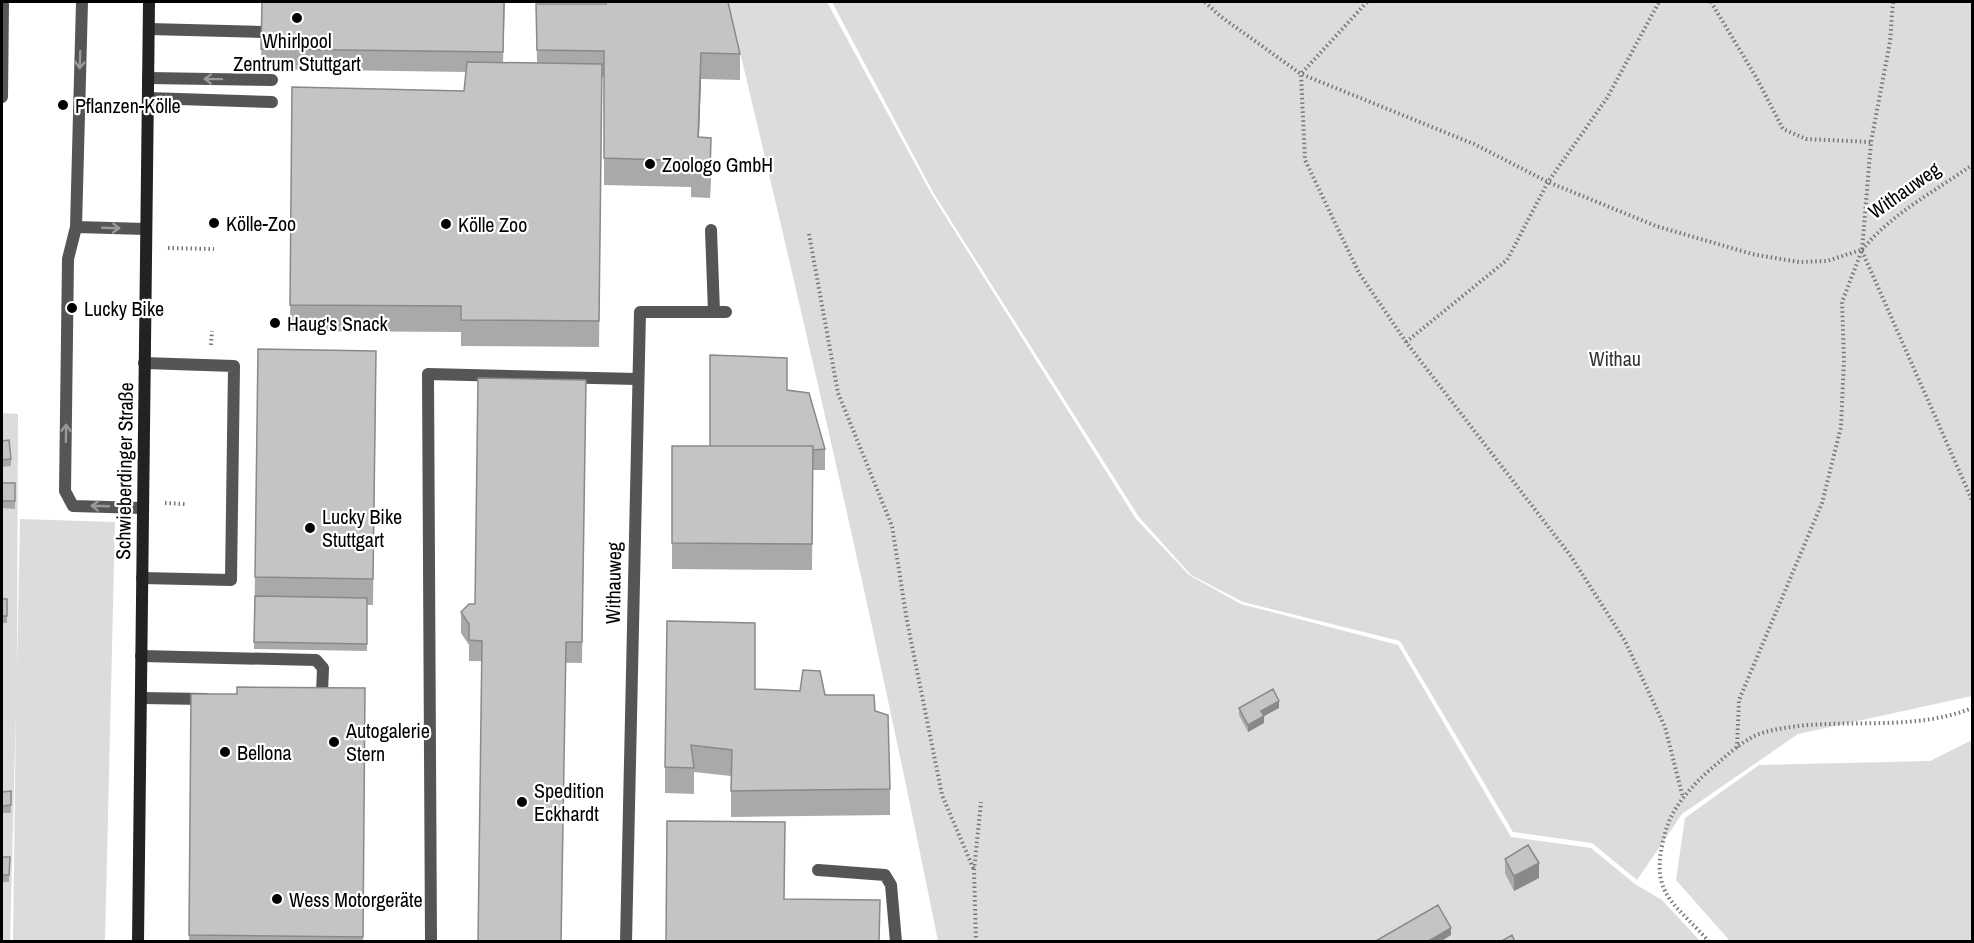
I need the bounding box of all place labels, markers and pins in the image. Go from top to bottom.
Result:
marker: Whirlpool Zentrum Stuttgart [290,11,304,25]
place label: Whirlpool Zentrum Stuttgart [233,27,361,77]
place label: Pflanzen-Kölle [75,92,181,119]
marker: Pflanzen-Kölle [56,98,70,112]
place label: Zoologo GmbH [662,151,773,178]
marker: Zoologo GmbH [643,157,657,171]
place label: Kölle-Zoo [226,210,296,237]
place label: Kölle Zoo [458,211,527,238]
marker: Kölle-Zoo [207,216,221,230]
marker: Kölle Zoo [439,217,453,231]
place label: Lucky Bike [84,295,164,322]
marker: Lucky Bike [65,301,79,315]
place label: Haug's Snack [287,310,388,337]
marker: Haug's Snack [268,316,282,330]
place label: Lucky Bike Stuttgart [322,503,402,553]
marker: Lucky Bike Stuttgart [303,521,317,535]
place label: Autogalerie Stern [345,717,430,767]
marker: Autogalerie Stern [327,735,341,749]
place label: Bellona [237,739,292,766]
marker: Bellona [218,745,232,759]
place label: Spedition Eckhardt [534,777,604,827]
marker: Spedition Eckhardt [515,795,529,809]
place label: Wess Motorgeräte [289,886,423,913]
marker: Wess Motorgeräte [270,892,284,906]

